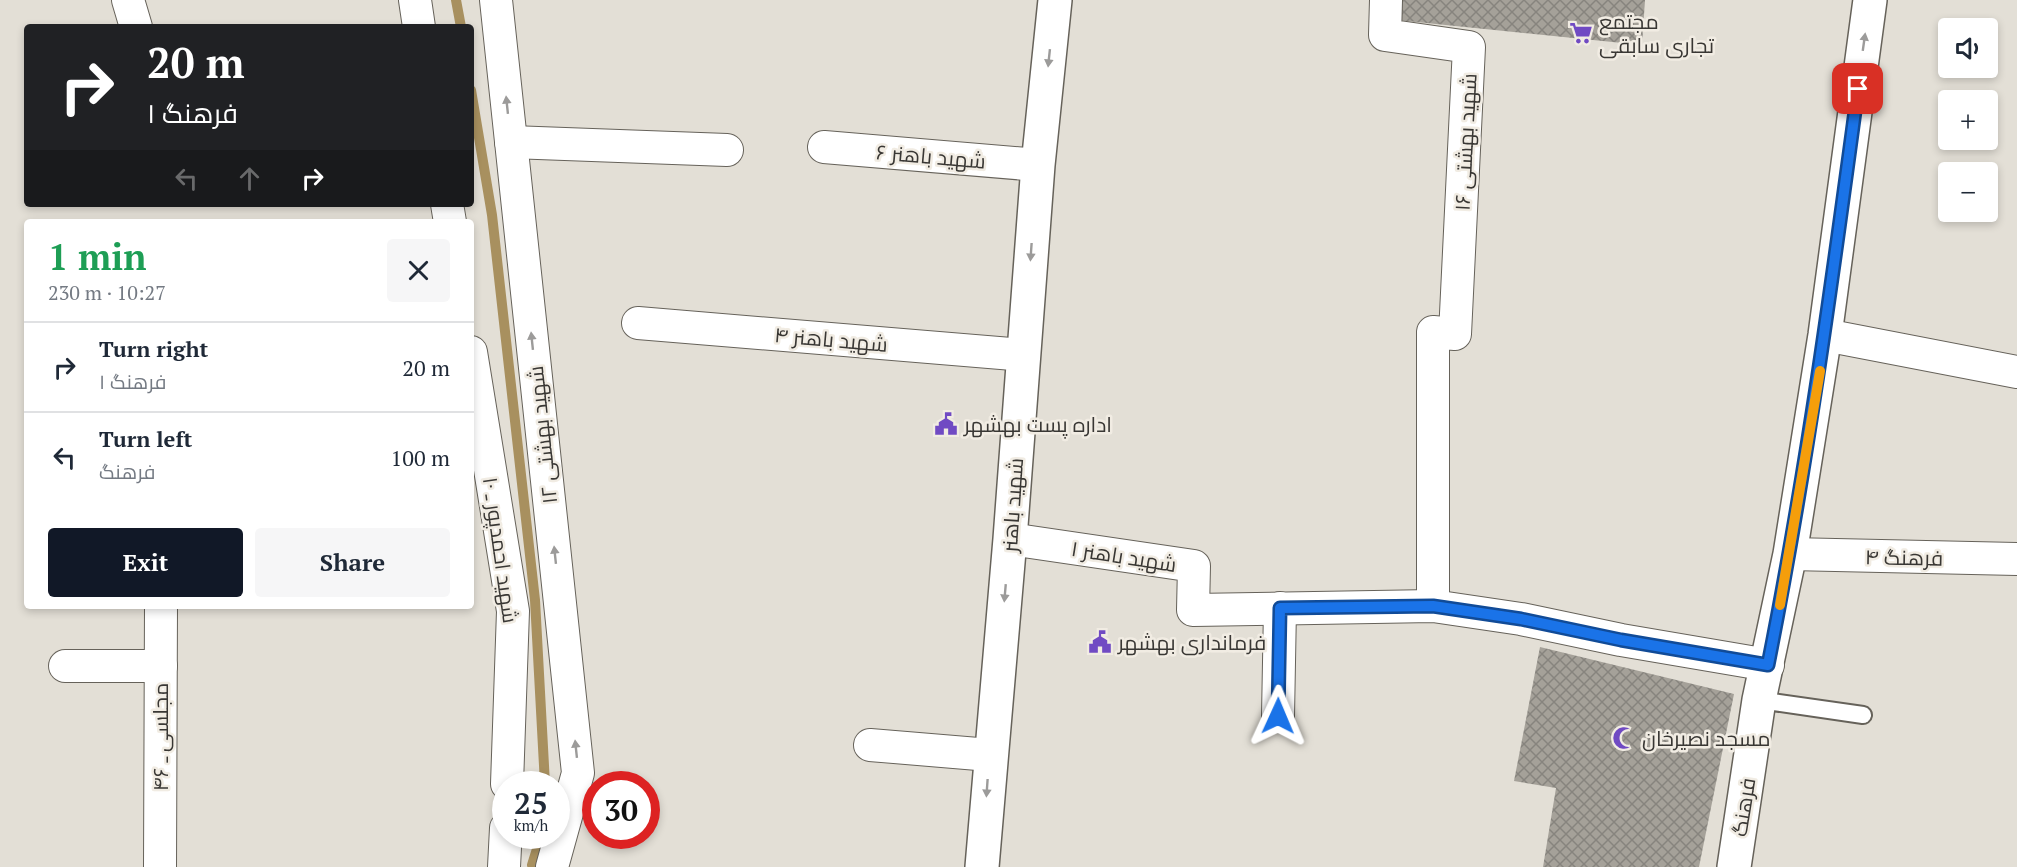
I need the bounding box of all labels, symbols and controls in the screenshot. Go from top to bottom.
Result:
place label: مجتمع تجاری سابقی [1599,7,1714,59]
map controls [1938,18,1998,222]
button: sound [1938,18,1998,78]
supermarket icon: مجتمع تجاری سابقی [1568,20,1594,46]
one-way arrow [1860,32,1869,51]
text: 20 m [147,34,245,90]
icon: right [48,48,126,126]
one-way arrow [1044,49,1054,68]
pin [1832,63,1883,114]
icon: arrive [1841,72,1874,105]
street label: شهید بهشتی ۱۶ [1447,73,1483,211]
button: + [1938,90,1998,150]
text: فرهنگ ۱ [147,95,238,131]
one-way arrow [502,95,512,114]
street label: شهید باهنر ۶ [875,137,987,175]
icon: left [170,162,203,195]
icon: ahead [233,162,266,195]
icon: right [296,162,329,195]
button: − [1938,162,1998,222]
text: 1 min [48,233,146,280]
button: close [387,239,450,302]
one-way arrow [1026,243,1036,262]
text: 230 m · 10:27 [48,279,166,306]
street label: شهید باهنر ۴ [773,320,889,358]
one-way arrow [527,331,537,350]
text: Turn right [99,334,208,363]
icon: right [48,351,81,384]
text: 20 m [402,353,450,382]
street label: شهید بهشتی ۱۲ [521,365,563,505]
text: فرهنگ ۱ [99,368,166,395]
place label: اداره پست بهشهر [963,410,1112,439]
public building icon: اداره پست بهشهر [933,411,959,437]
text: Turn left [99,424,192,453]
icon: left [48,441,81,474]
text: 100 m [390,443,450,472]
street label: شهید باهنر [995,457,1029,554]
text: فرهنگ [99,458,155,485]
street label: شهید احمدپور ـ ۱۰ [476,475,525,625]
button: Exit [48,528,243,597]
button: Share [255,528,450,597]
street label: شهید باهنر ۱ [1069,534,1179,578]
street label: فرهنگ ۴ [1865,542,1943,572]
one-way arrow [550,546,560,565]
one-way arrow [1000,584,1010,603]
place label: فرمانداری بهشهر [1117,628,1266,656]
public building icon: فرمانداری بهشهر [1087,629,1113,655]
street label: مجلسی ـ ۴۶ [146,683,174,791]
position arrow [1246,684,1310,748]
place label: مسجد نصیرخان [1642,724,1770,752]
mosque icon: مسجد نصیرخان [1611,725,1637,751]
one-way arrow [571,740,581,759]
speed limit sign: 30 [582,771,660,849]
street label: فرهنگ [1725,776,1761,838]
one-way arrow [983,778,992,797]
text: 25 [514,783,548,823]
text: km/h [514,815,548,835]

